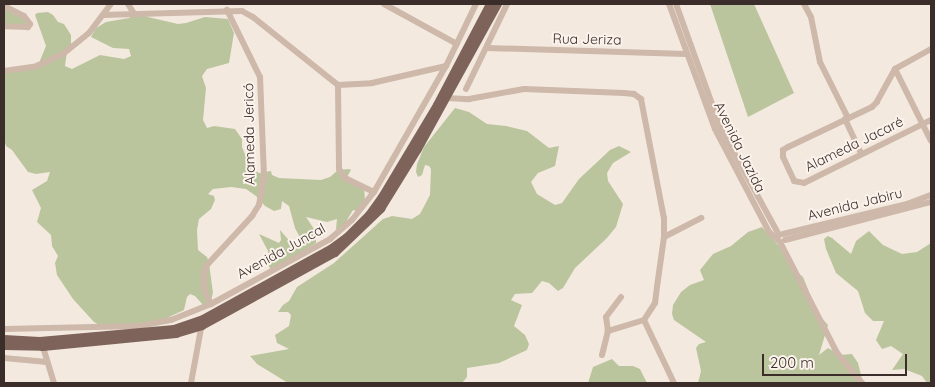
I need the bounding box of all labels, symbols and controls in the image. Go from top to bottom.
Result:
street label: Rua Jeriza [552,30,622,48]
street label: Alameda Jericó [240,83,258,185]
street label: Avenida Jazida [711,99,769,195]
street label: Alameda Jacaré [802,113,906,175]
street label: Avenida Jabiru [806,184,904,224]
street label: Avenida Juncal [234,220,328,282]
scale bar [765,344,910,376]
text: 200 m [770,353,814,372]

